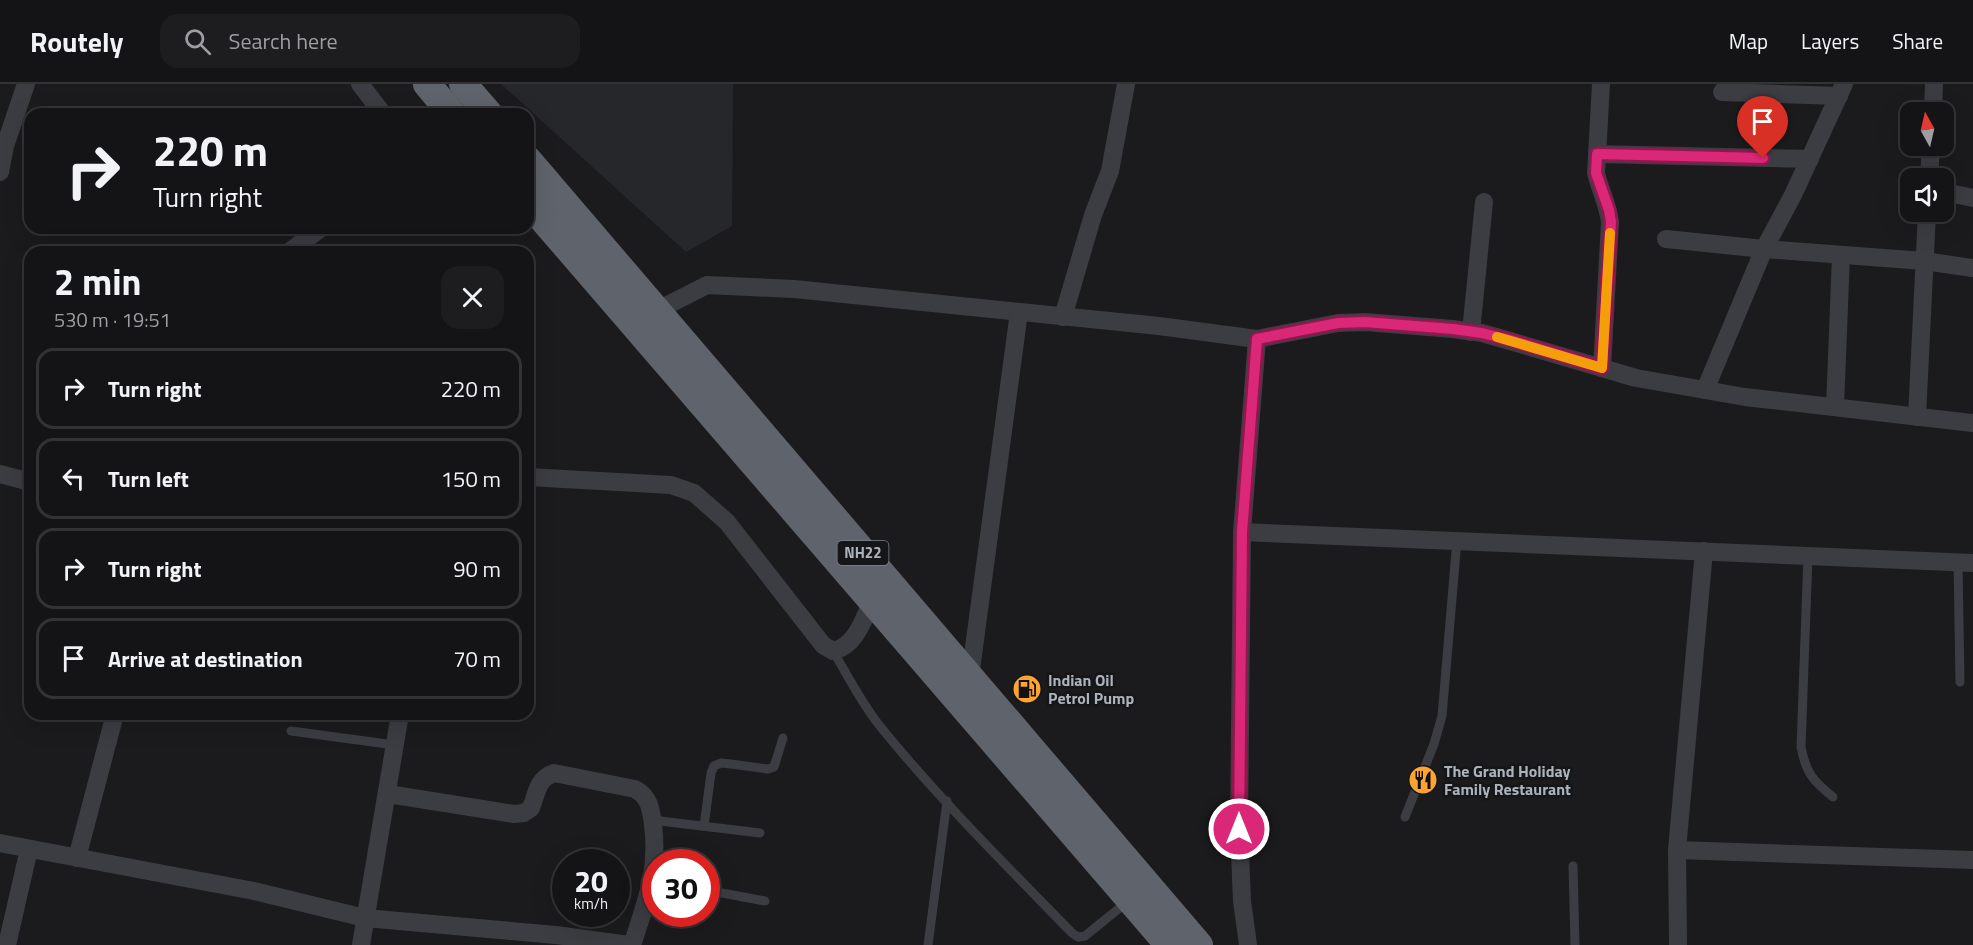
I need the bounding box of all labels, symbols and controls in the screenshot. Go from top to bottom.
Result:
search box [160,14,580,68]
text: Routely [30,20,124,63]
text: Search here [229,24,338,58]
icon: search [181,25,214,58]
text: Map [1729,25,1768,57]
text: Layers [1801,25,1859,57]
text: Share [1892,25,1943,57]
pin [1737,96,1788,158]
north arrow [1900,102,1954,156]
map controls [1900,102,1954,222]
icon: arrive [1746,105,1779,138]
text: 220 m [153,118,268,182]
icon: right [54,132,132,210]
button: sound [1900,168,1954,222]
text: Turn right [153,176,262,217]
text: 2 min [54,254,141,309]
button: close [441,266,504,329]
text: 530 m · 19:51 [54,304,171,335]
icon: right [57,372,90,405]
text: Turn right [108,372,202,406]
text: 220 m [441,372,501,406]
icon: left [57,462,90,495]
text: Turn left [108,462,189,496]
text: 150 m [441,462,501,496]
road number: NH22 [838,541,888,565]
icon: right [57,552,90,585]
text: Turn right [108,552,202,586]
text: 90 m [453,552,501,586]
icon: arrive [57,642,90,675]
text: Arrive at destination [108,642,303,676]
text: 70 m [453,642,501,676]
place label: Indian Oil Petrol Pump [1048,668,1134,710]
fuel station icon: Indian Oil Petrol Pump [1011,673,1043,705]
place label: The Grand Holiday Family Restaurant [1444,759,1571,801]
restaurant icon: The Grand Holiday Family Restaurant [1407,764,1439,796]
position arrow [1207,797,1271,861]
speed limit sign: 30 [642,849,720,927]
text: 20 [574,858,608,904]
text: km/h [574,892,608,915]

